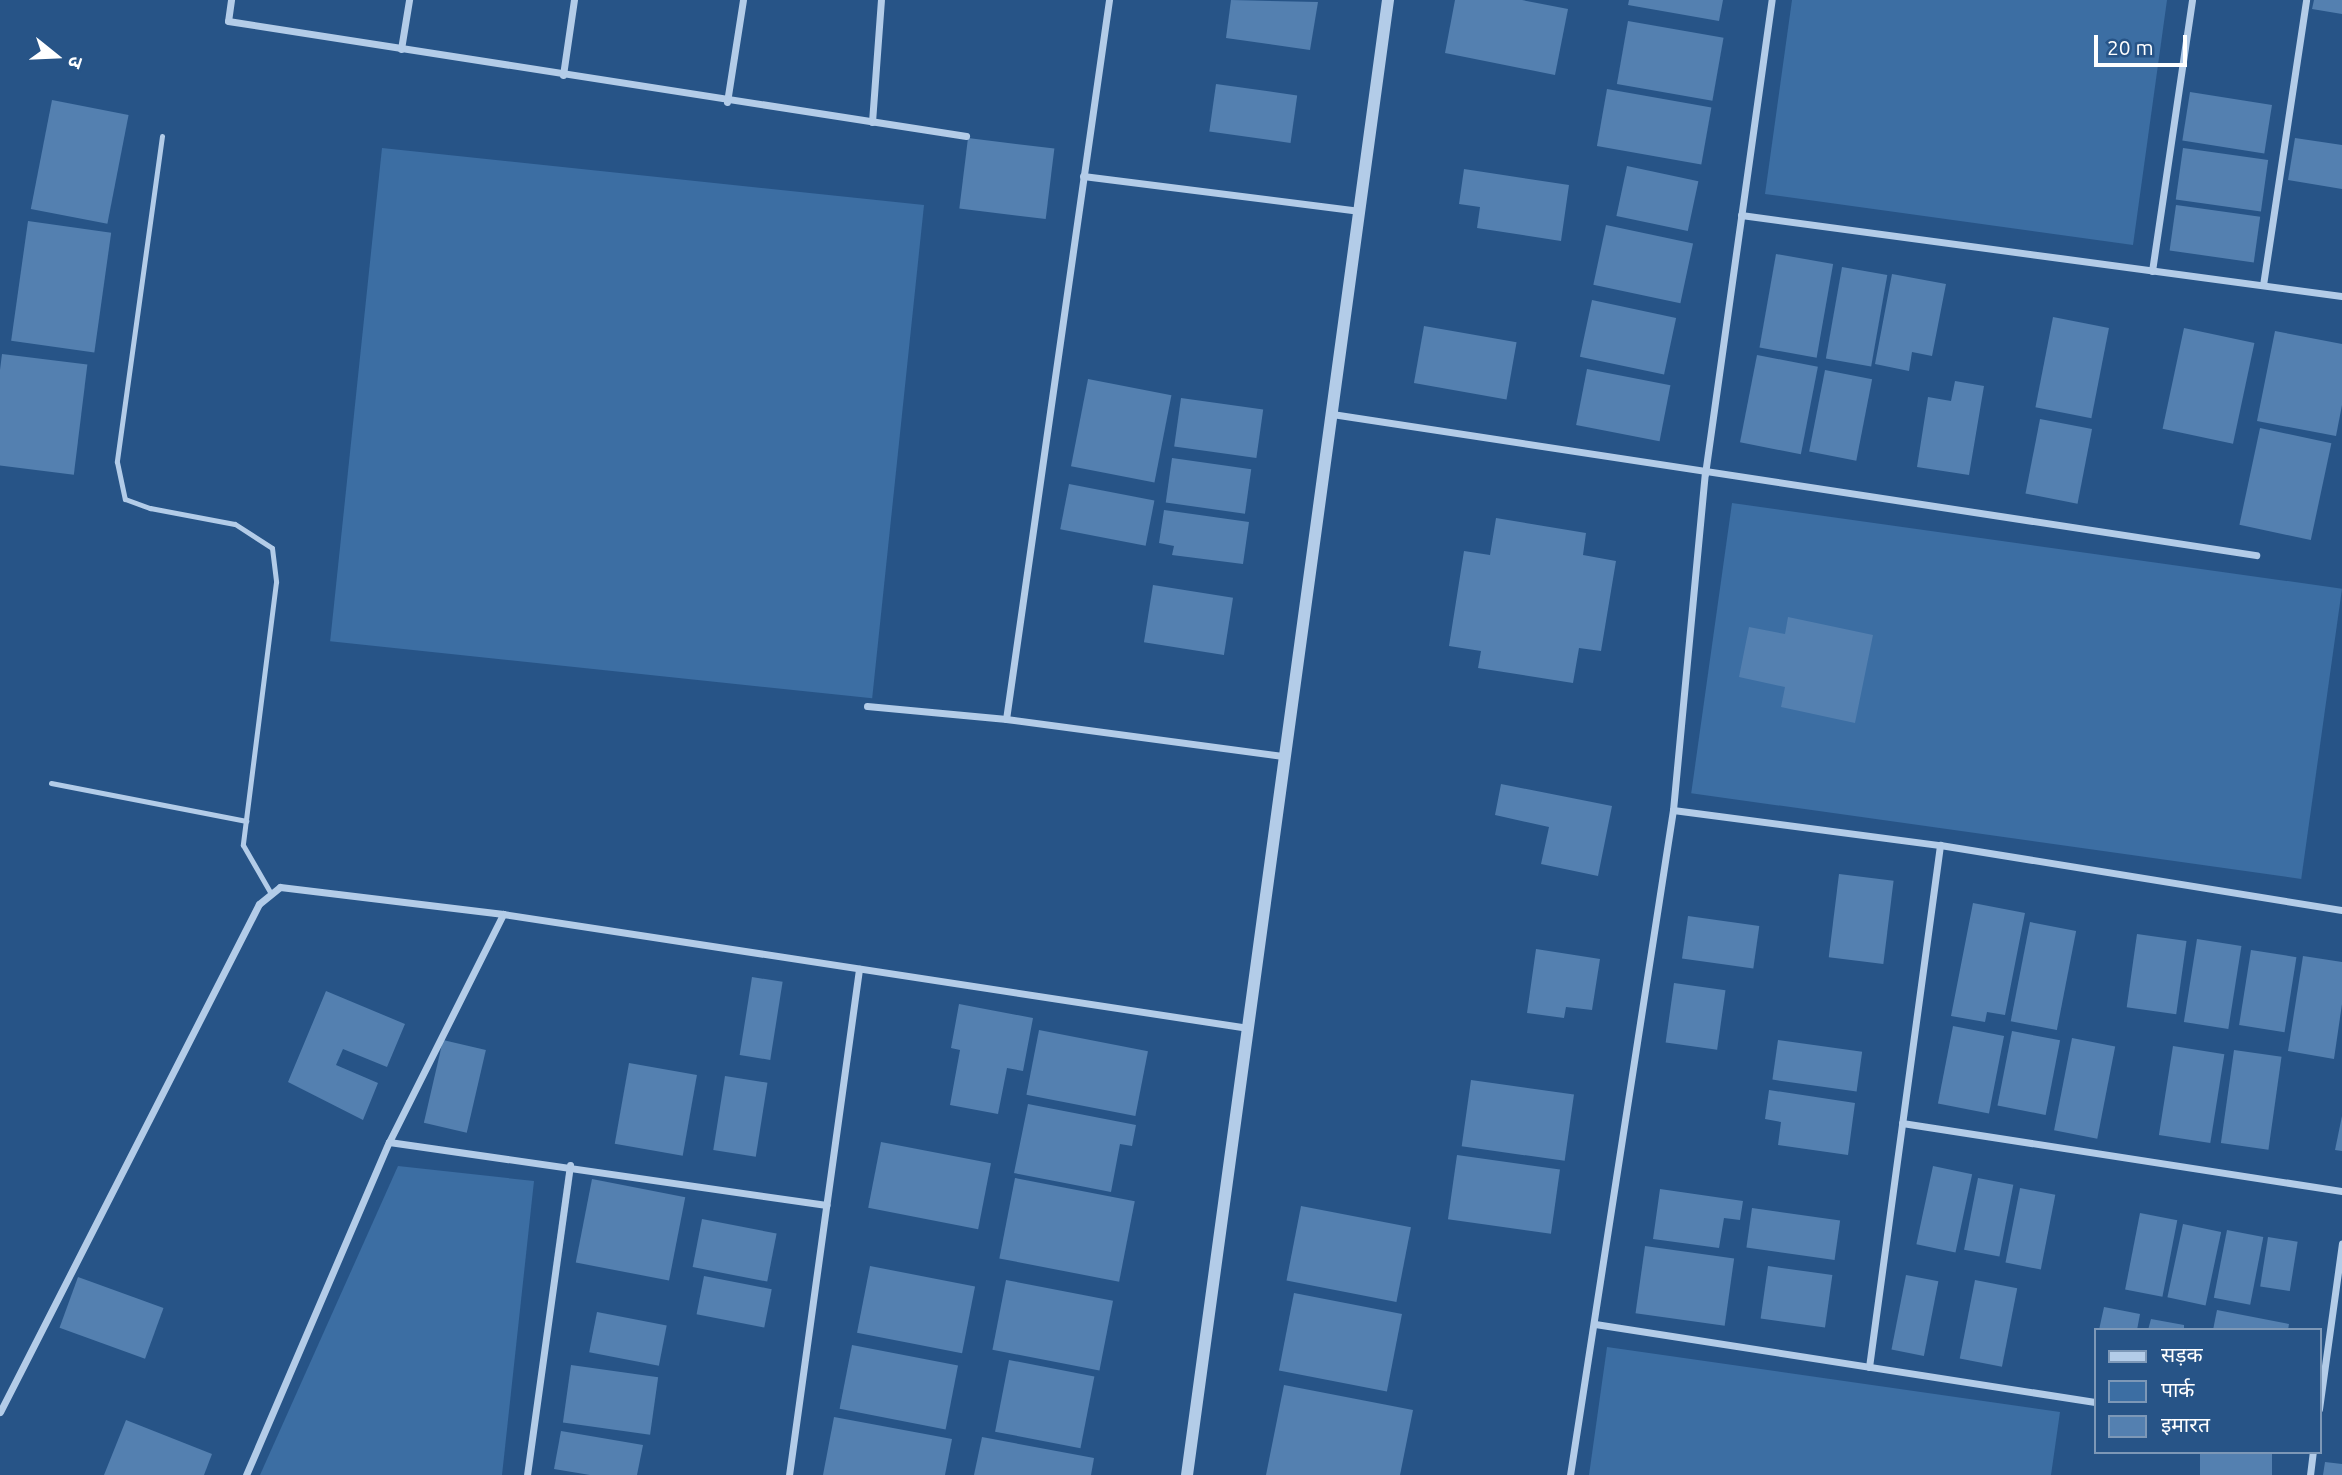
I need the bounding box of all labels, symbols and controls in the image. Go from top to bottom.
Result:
north arrow [21,21,91,91]
scale bar [2097,21,2190,65]
text: 20 m [2107,35,2154,59]
text: उ [64,54,88,71]
legend [2094,1328,2321,1454]
text: सड़क [2161,1342,2203,1366]
text: पार्क [2161,1377,2195,1401]
text: इमारत [2161,1412,2210,1436]

